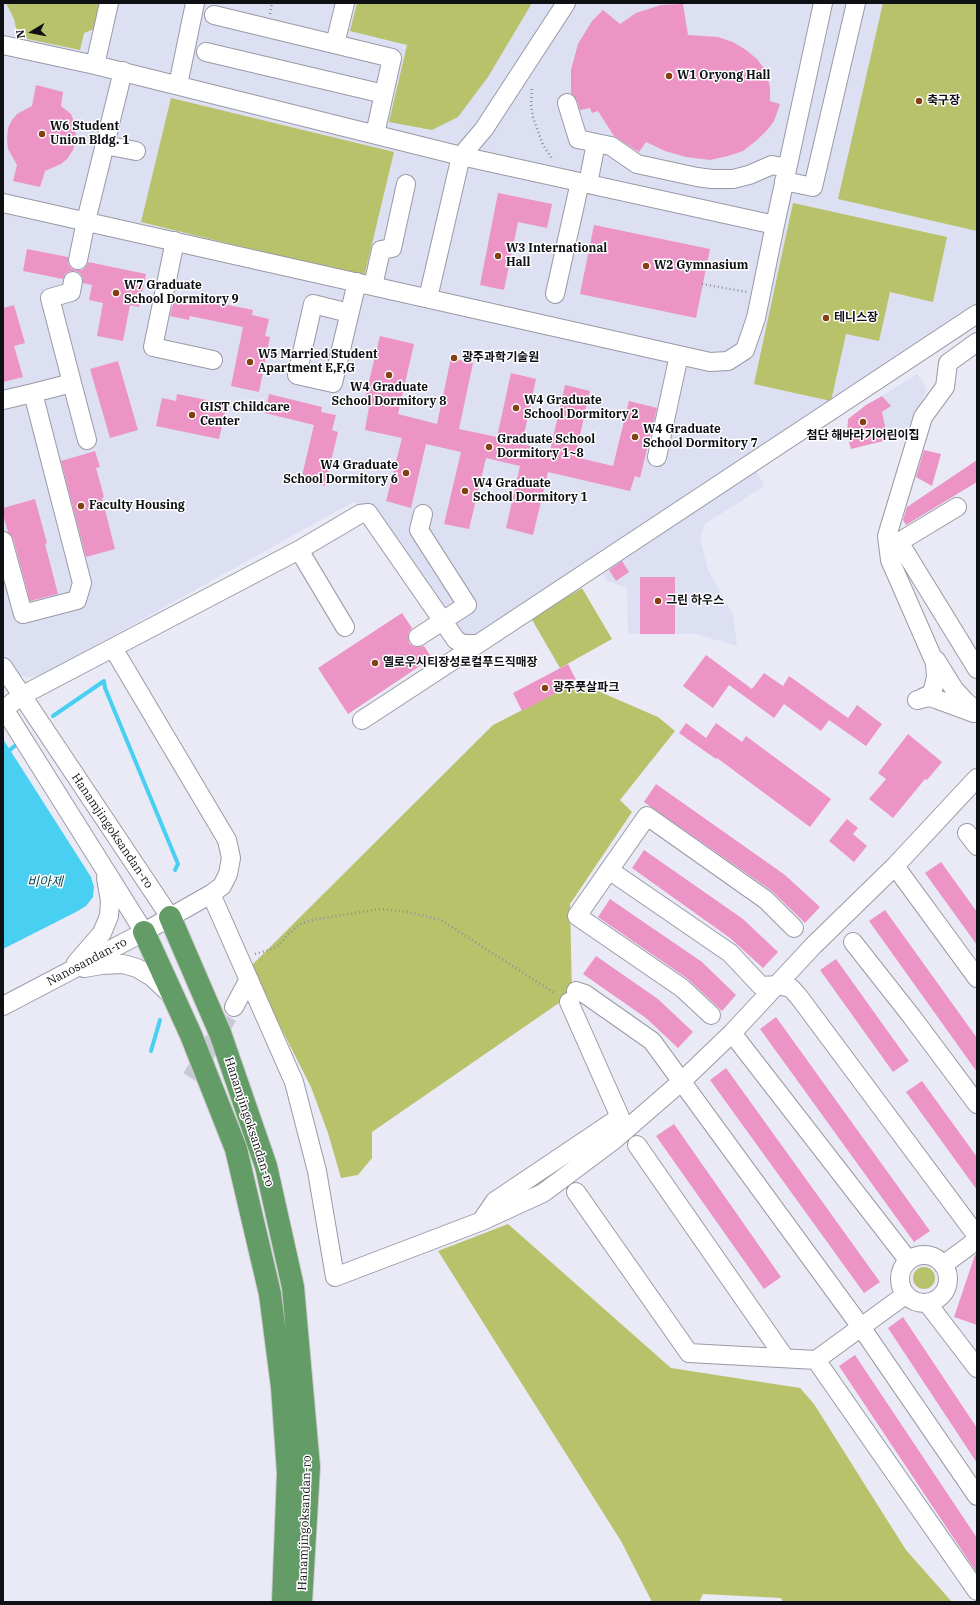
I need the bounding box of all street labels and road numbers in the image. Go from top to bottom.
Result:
street label: Hanamjingoksandan-ro [68,771,156,891]
street label: Nanosandan-ro [44,935,130,989]
street label: Hanamjingoksandan-ro [221,1055,277,1189]
street label: Hanamjingoksandan-ro [295,1455,315,1591]

